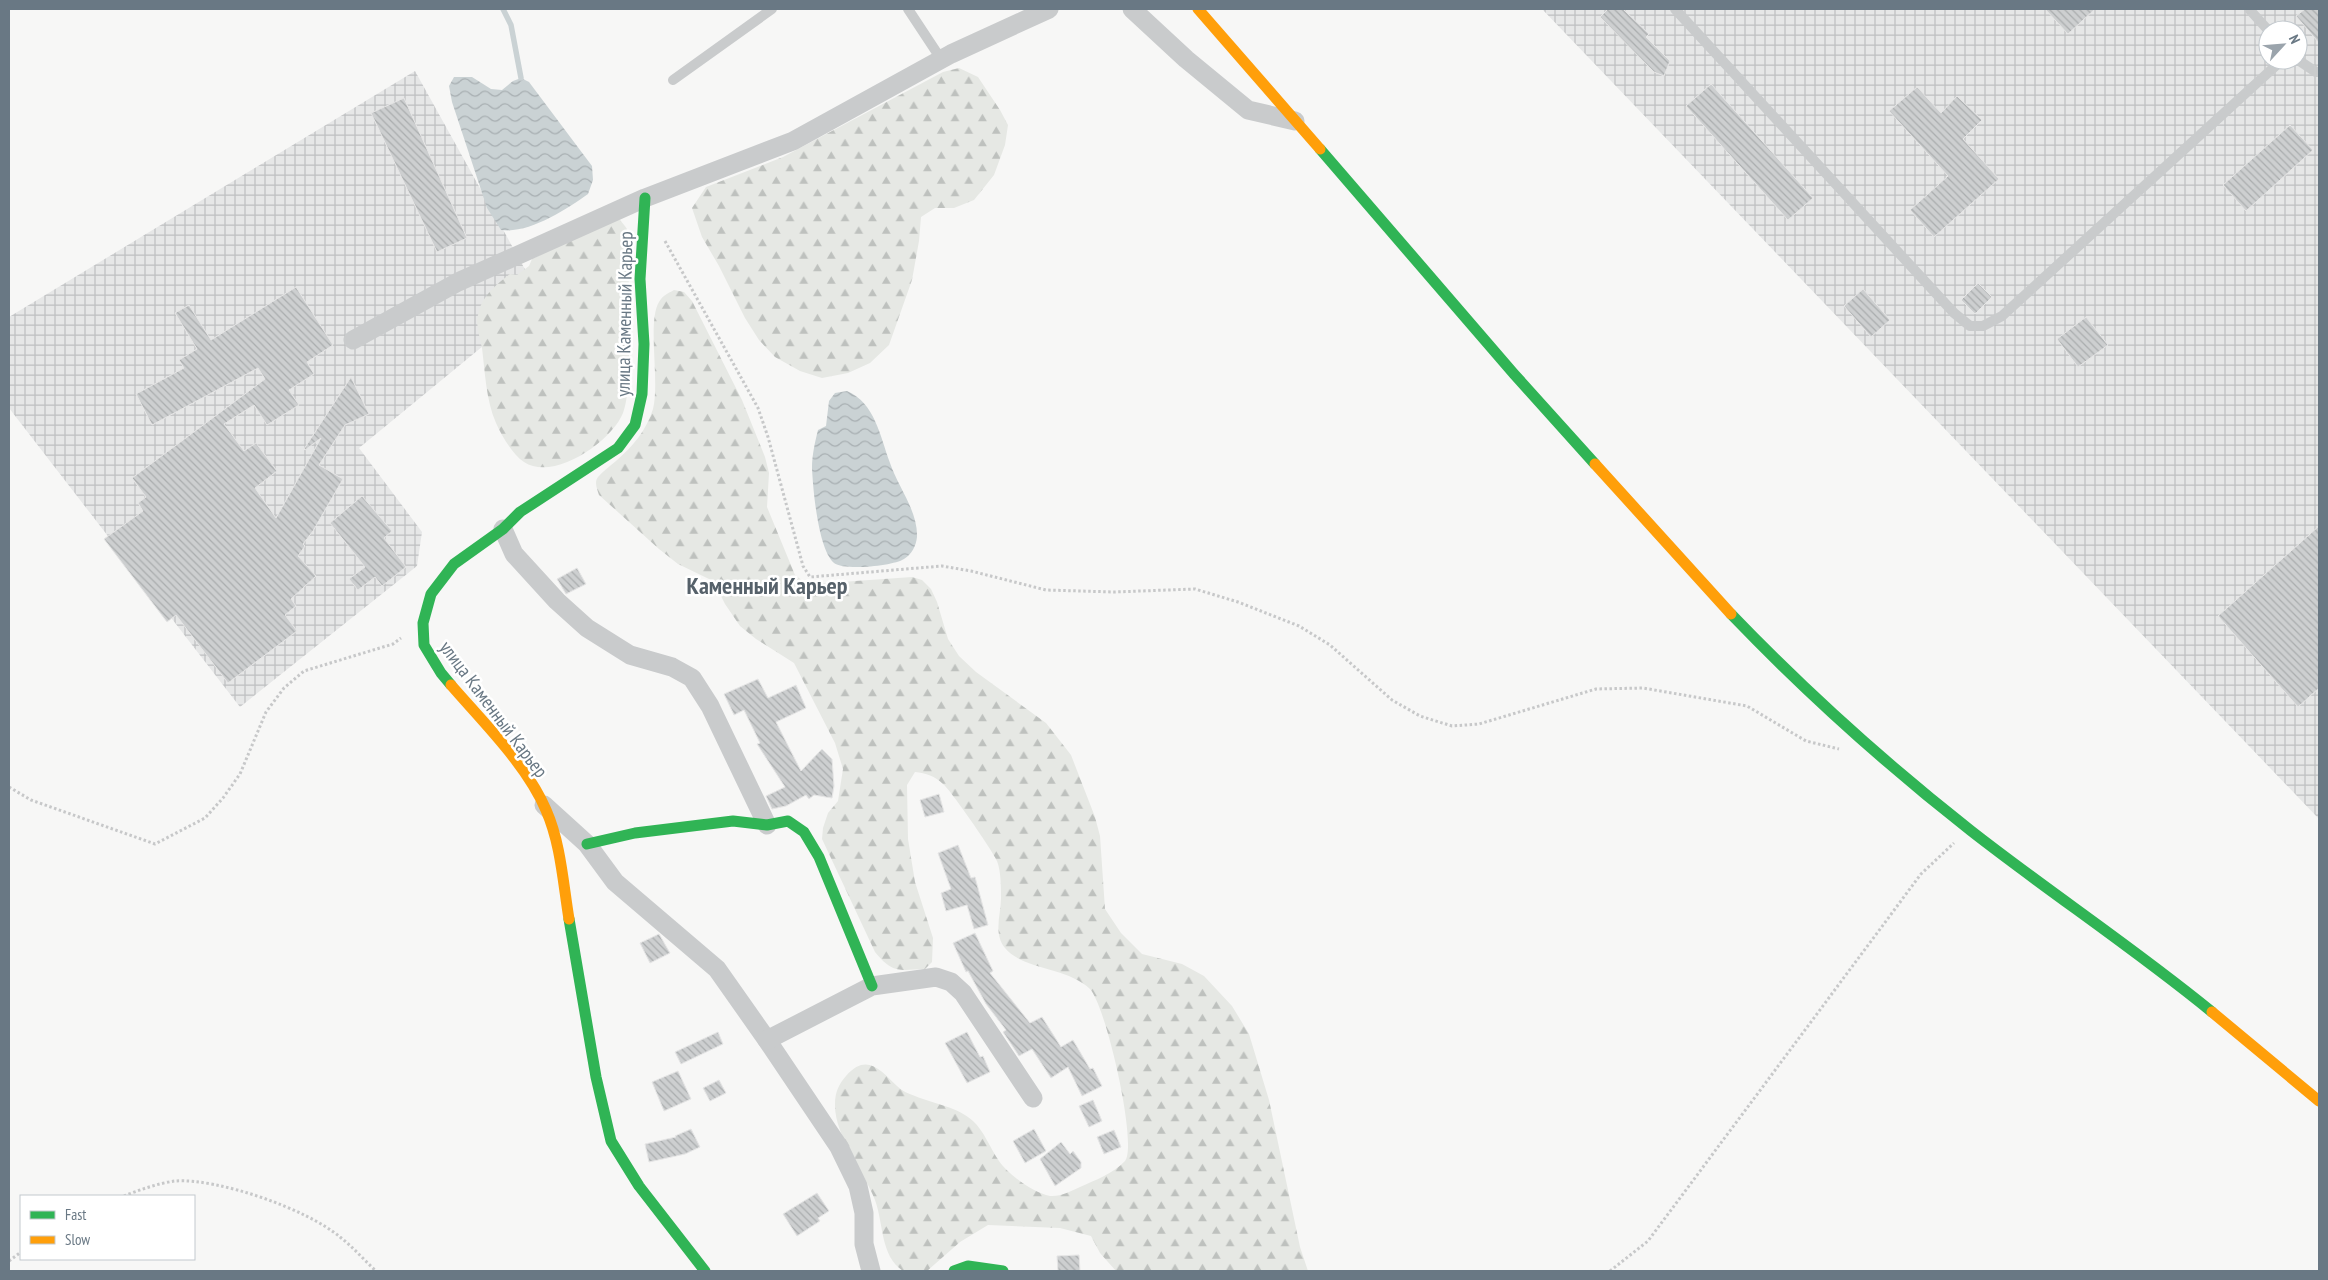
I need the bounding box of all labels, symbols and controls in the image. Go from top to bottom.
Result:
north arrow [2258,20,2308,70]
text: N [2285,32,2304,47]
street label: улица Каменный Карьер [611,231,637,397]
district label: Каменный Карьер [686,570,848,601]
street label: улица Каменный Карьер [435,636,553,782]
legend [20,1195,195,1260]
text: Fast [65,1205,86,1224]
text: Slow [65,1230,90,1249]

